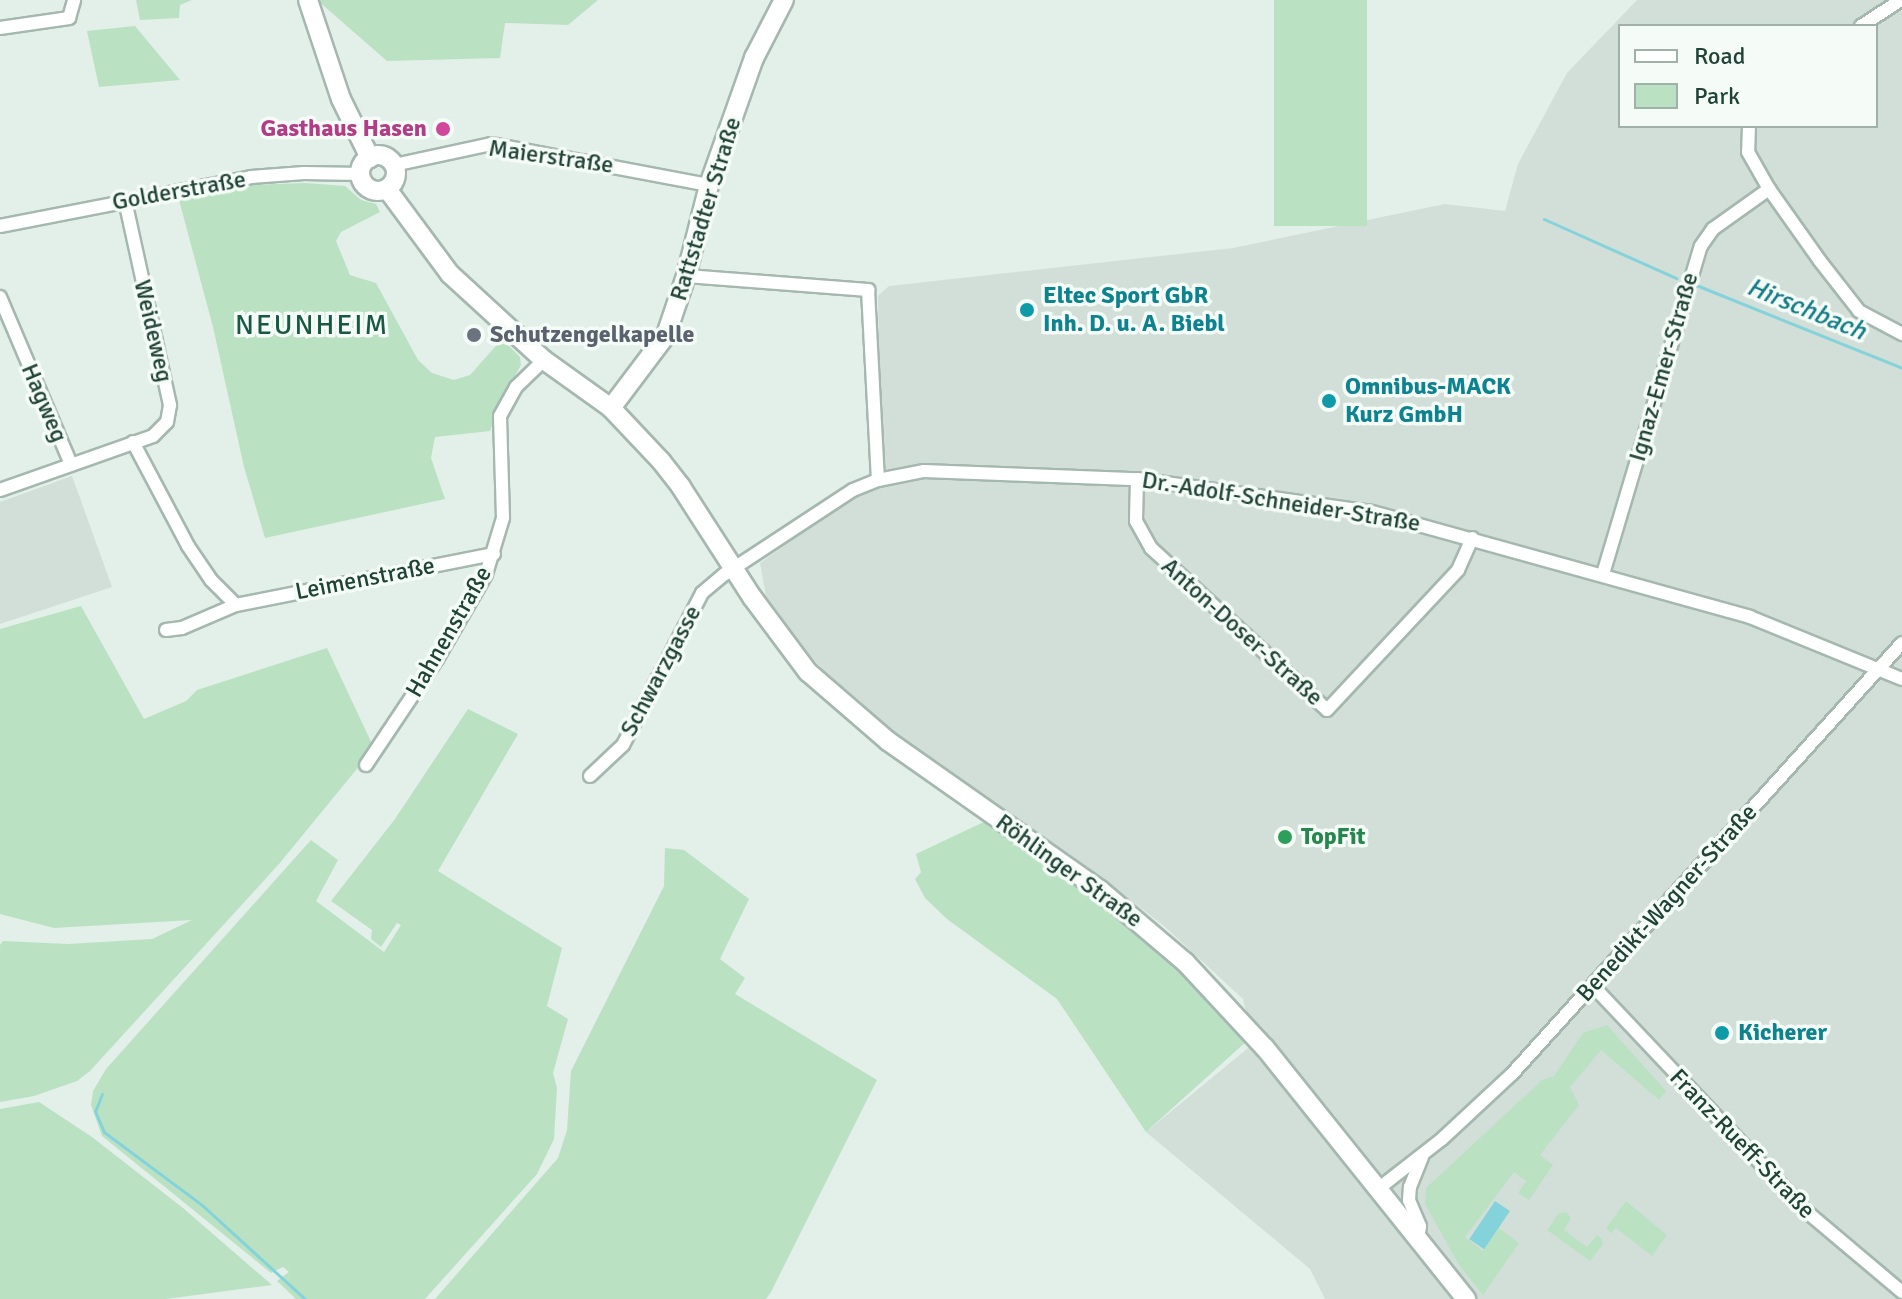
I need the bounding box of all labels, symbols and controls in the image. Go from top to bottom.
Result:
legend [1618,24,1878,128]
text: Road [1694,41,1745,71]
text: Park [1694,81,1740,111]
street label: Rattstadter Straße [664,114,748,304]
place label: Gasthaus Hasen [260,115,427,143]
marker: Gasthaus Hasen [434,120,452,138]
street label: Maierstraße [487,134,615,180]
street label: Golderstraße [110,165,248,217]
street label: Ignaz-Emer-Straße [1623,269,1705,465]
water label: Hirschbach [1742,272,1870,348]
street label: Weideweg [127,277,179,385]
place label: Eltec Sport GbR Inh. D. u. A. Biebl [1043,282,1225,338]
marker: Eltec Sport GbR Inh. D. u. A. Biebl [1018,301,1036,319]
district label: NEUNHEIM [235,308,389,342]
place label: Schutzengelkapelle [490,321,694,349]
marker: Schutzengelkapelle [465,326,483,344]
street label: Hagweg [15,359,73,447]
place label: Omnibus-MACK Kurz GmbH [1345,373,1511,429]
marker: Omnibus-MACK Kurz GmbH [1320,392,1338,410]
street label: Dr.-Adolf-Schneider-Straße [1140,466,1422,538]
street label: Leimenstraße [293,551,437,607]
street label: Anton-Doser-Straße [1155,552,1329,712]
street label: Hahnenstraße [400,561,498,703]
street label: Schwarzgasse [614,601,708,741]
street label: Benedikt-Wagner-Straße [1571,798,1763,1008]
street label: Röhlinger Straße [990,808,1148,934]
place label: TopFit [1301,823,1365,851]
marker: TopFit [1276,828,1294,846]
place label: Kicherer [1738,1019,1827,1047]
marker: Kicherer [1713,1024,1731,1042]
street label: Franz-Rueff-Straße [1663,1063,1821,1225]

